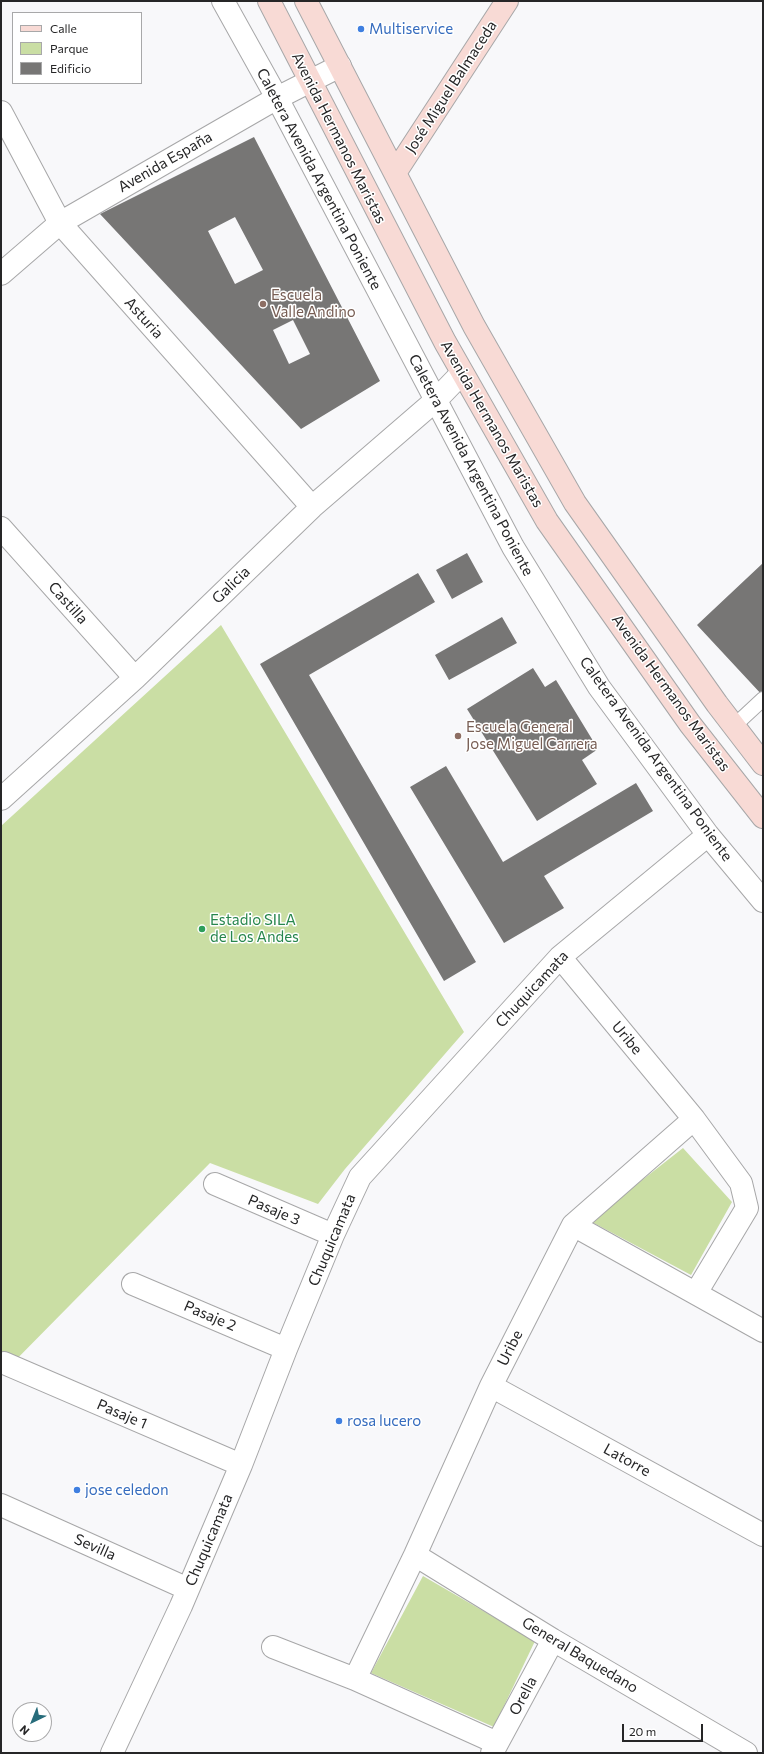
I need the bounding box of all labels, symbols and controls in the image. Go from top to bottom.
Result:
legend [12,12,142,84]
street label: José Miguel Balmaceda [401,17,501,157]
place label: Multiservice [369,20,453,38]
text: Calle [50,21,77,35]
marker: Multiservice [356,24,366,34]
text: Parque [50,41,88,55]
street label: Avenida Hermanos Maristas [288,49,390,227]
text: Edificio [50,61,91,75]
street label: Caletera Avenida Argentina Poniente [253,65,385,293]
street label: Avenida España [115,128,215,196]
place label: Escuela Valle Andino [271,286,356,321]
street label: Asturia [121,294,167,342]
marker: Escuela Valle Andino [258,299,268,309]
street label: Avenida Hermanos Maristas [437,337,547,511]
street label: Caletera Avenida Argentina Poniente [405,351,537,579]
street label: Galicia [208,563,254,607]
street label: Castilla [44,578,92,628]
street label: Avenida Hermanos Maristas [608,611,734,775]
street label: Caletera Avenida Argentina Poniente [576,653,736,865]
place label: Escuela General Jose Miguel Carrera [466,718,598,753]
marker: Escuela General Jose Miguel Carrera [453,731,463,741]
place label: Estadio SILA de Los Andes [210,911,299,946]
marker: Estadio SILA de Los Andes [197,924,207,934]
street label: Chuquicamata [492,947,572,1031]
street label: Uribe [608,1018,646,1058]
street label: Pasaje 3 [245,1191,303,1229]
street label: Chuquicamata [304,1191,360,1289]
street label: Pasaje 2 [181,1297,239,1335]
street label: Uribe [493,1327,527,1369]
street label: Pasaje 1 [94,1395,150,1433]
place label: rosa lucero [347,1412,421,1430]
marker: rosa lucero [334,1416,344,1426]
street label: Latorre [600,1440,654,1480]
place label: jose celedon [85,1481,169,1499]
marker: jose celedon [72,1485,82,1495]
street label: Chuquicamata [181,1491,237,1589]
street label: Sevilla [71,1530,119,1564]
street label: General Baquedano [519,1613,641,1697]
street label: Orella [505,1674,541,1718]
north arrow [12,1702,52,1742]
scale bar [624,1716,705,1742]
text: N [17,1723,32,1738]
text: 20 m [629,1724,656,1738]

